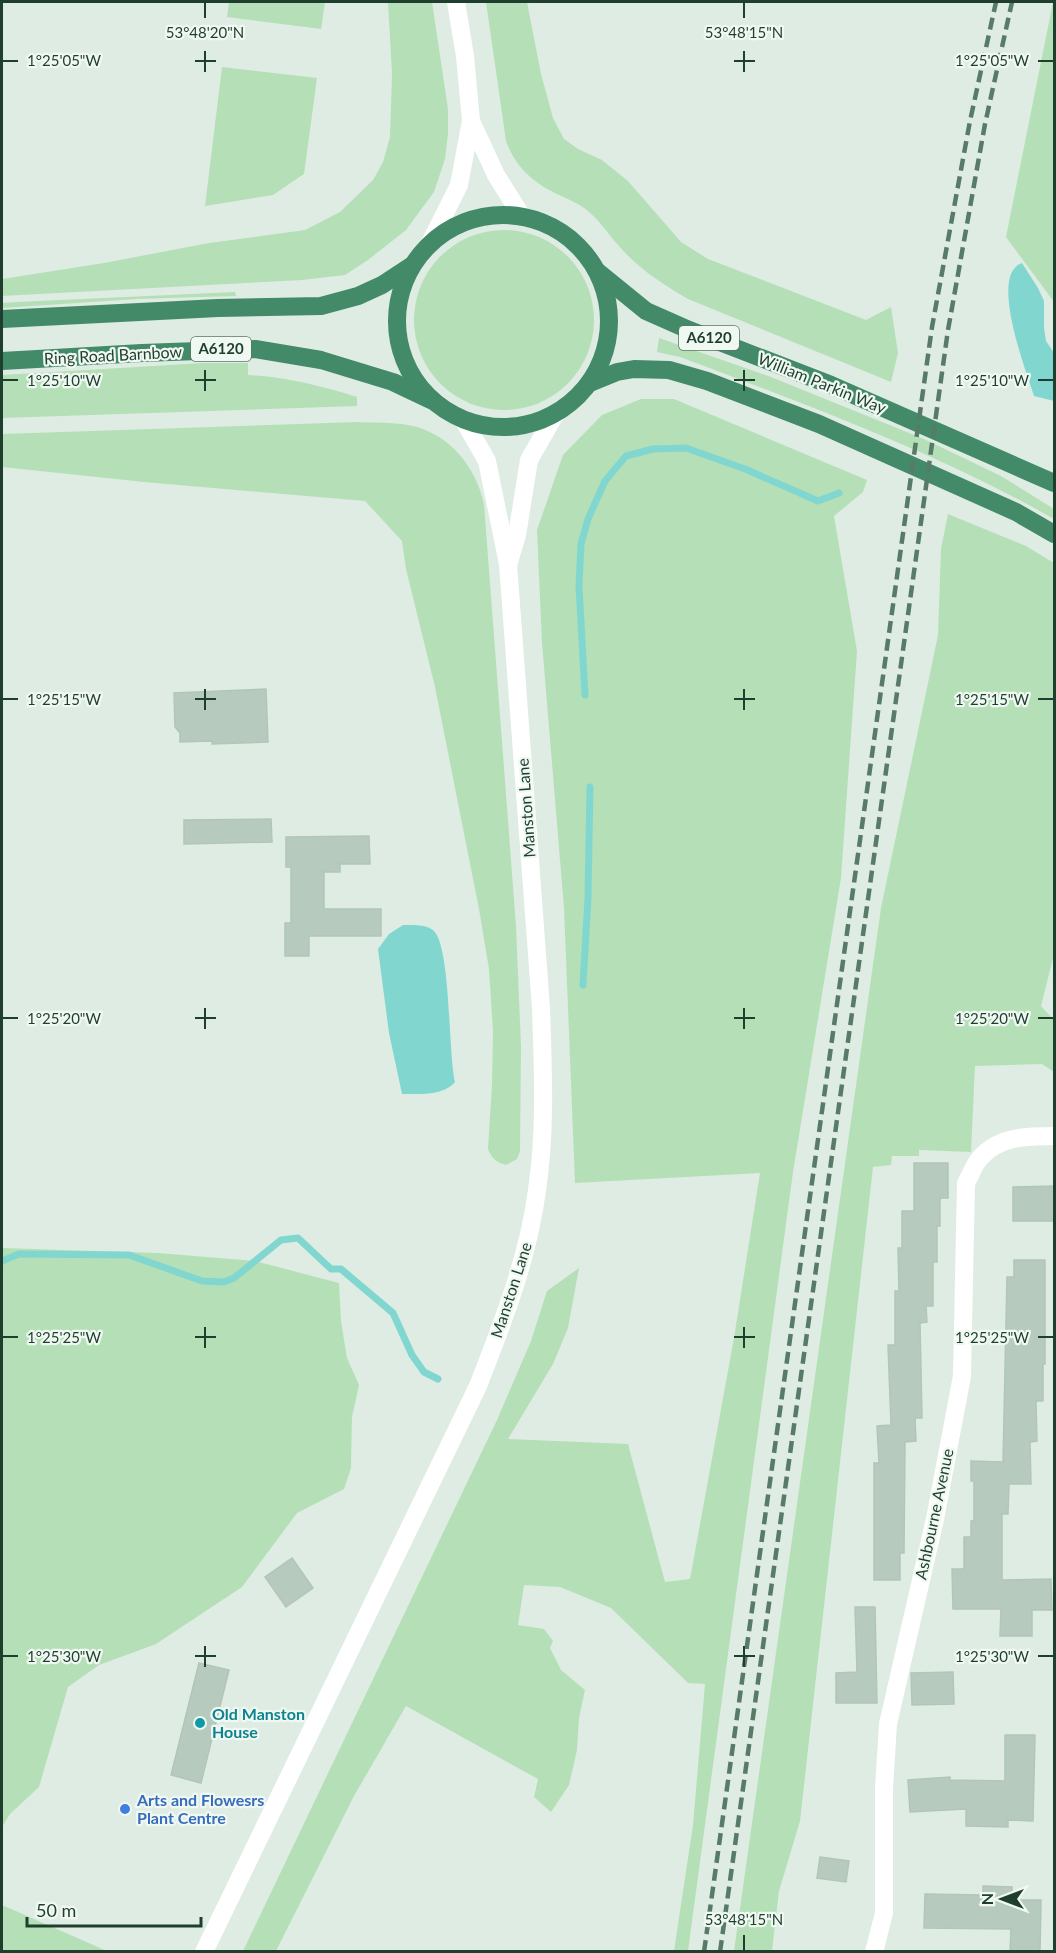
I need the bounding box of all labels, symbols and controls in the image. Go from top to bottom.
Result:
text: 53°48'20"N [166,23,244,41]
text: 53°48'15"N [705,23,783,41]
text: 1°25'05"W [27,51,101,69]
text: 1°25'05"W [955,51,1029,69]
road number: A6120 [679,326,739,350]
road number: A6120 [191,337,251,361]
street label: Ring Road Barnbow [44,341,183,368]
street label: William Parkin Way [755,348,890,417]
text: 1°25'10"W [27,371,101,389]
text: 1°25'10"W [955,371,1029,389]
text: 1°25'15"W [27,690,101,708]
text: 1°25'15"W [955,690,1029,708]
street label: Manston Lane [513,758,538,858]
text: 1°25'20"W [27,1009,101,1027]
text: 1°25'20"W [955,1009,1029,1027]
street label: Manston Lane [486,1239,535,1340]
text: 1°25'25"W [27,1328,101,1346]
text: 1°25'25"W [955,1328,1029,1346]
street label: Ashbourne Avenue [910,1447,957,1581]
text: 1°25'30"W [27,1647,101,1665]
text: 1°25'30"W [955,1647,1029,1665]
place label: Old Manston House [212,1704,305,1741]
marker: Old Manston House [193,1716,207,1730]
place label: Arts and Flowesrs Plant Centre [136,1790,264,1827]
marker: Arts and Flowesrs Plant Centre [118,1802,132,1816]
north arrow [972,1869,1032,1929]
scale bar [27,1890,201,1928]
text: N [977,1893,996,1905]
text: 50 m [36,1899,76,1921]
text: 53°48'15"N [705,1910,783,1928]

